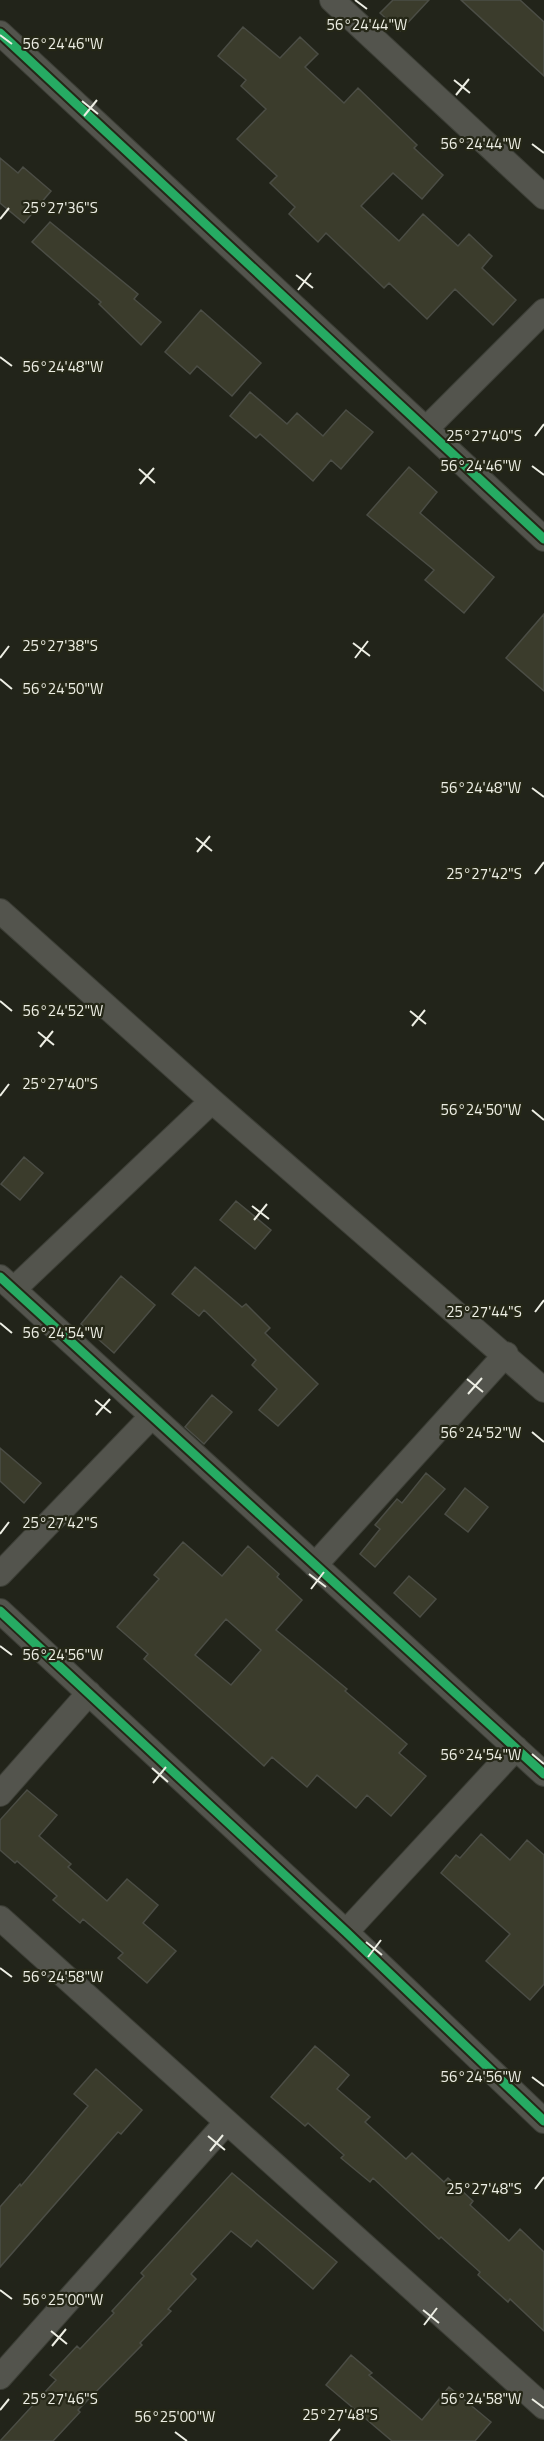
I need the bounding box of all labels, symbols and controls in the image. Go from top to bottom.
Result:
text: 56°24'44"W [327,13,407,36]
text: 56°24'46"W [23,32,103,55]
text: 56°24'44"W [441,132,521,155]
text: 25°27'36"S [22,196,98,219]
text: 56°24'48"W [23,355,103,378]
text: 25°27'40"S [446,424,522,447]
text: 56°24'46"W [441,454,521,477]
text: 25°27'38"S [22,634,98,657]
text: 56°24'50"W [23,677,103,700]
text: 56°24'48"W [441,776,521,799]
text: 25°27'42"S [446,862,522,885]
text: 56°24'52"W [23,999,103,1022]
text: 25°27'40"S [22,1072,98,1095]
text: 56°24'50"W [441,1098,521,1121]
text: 25°27'44"S [446,1300,522,1323]
text: 56°24'54"W [23,1321,103,1344]
text: 56°24'52"W [441,1421,521,1444]
text: 25°27'42"S [22,1511,98,1534]
text: 56°24'56"W [23,1643,103,1666]
text: 56°24'54"W [441,1743,521,1766]
text: 56°24'58"W [23,1965,103,1988]
text: 56°24'56"W [441,2065,521,2088]
text: 25°27'48"S [446,2177,522,2200]
text: 56°25'00"W [23,2288,103,2311]
text: 25°27'46"S [22,2387,98,2410]
text: 56°24'58"W [441,2387,521,2410]
text: 25°27'48"S [302,2403,378,2426]
text: 56°25'00"W [135,2405,215,2428]

